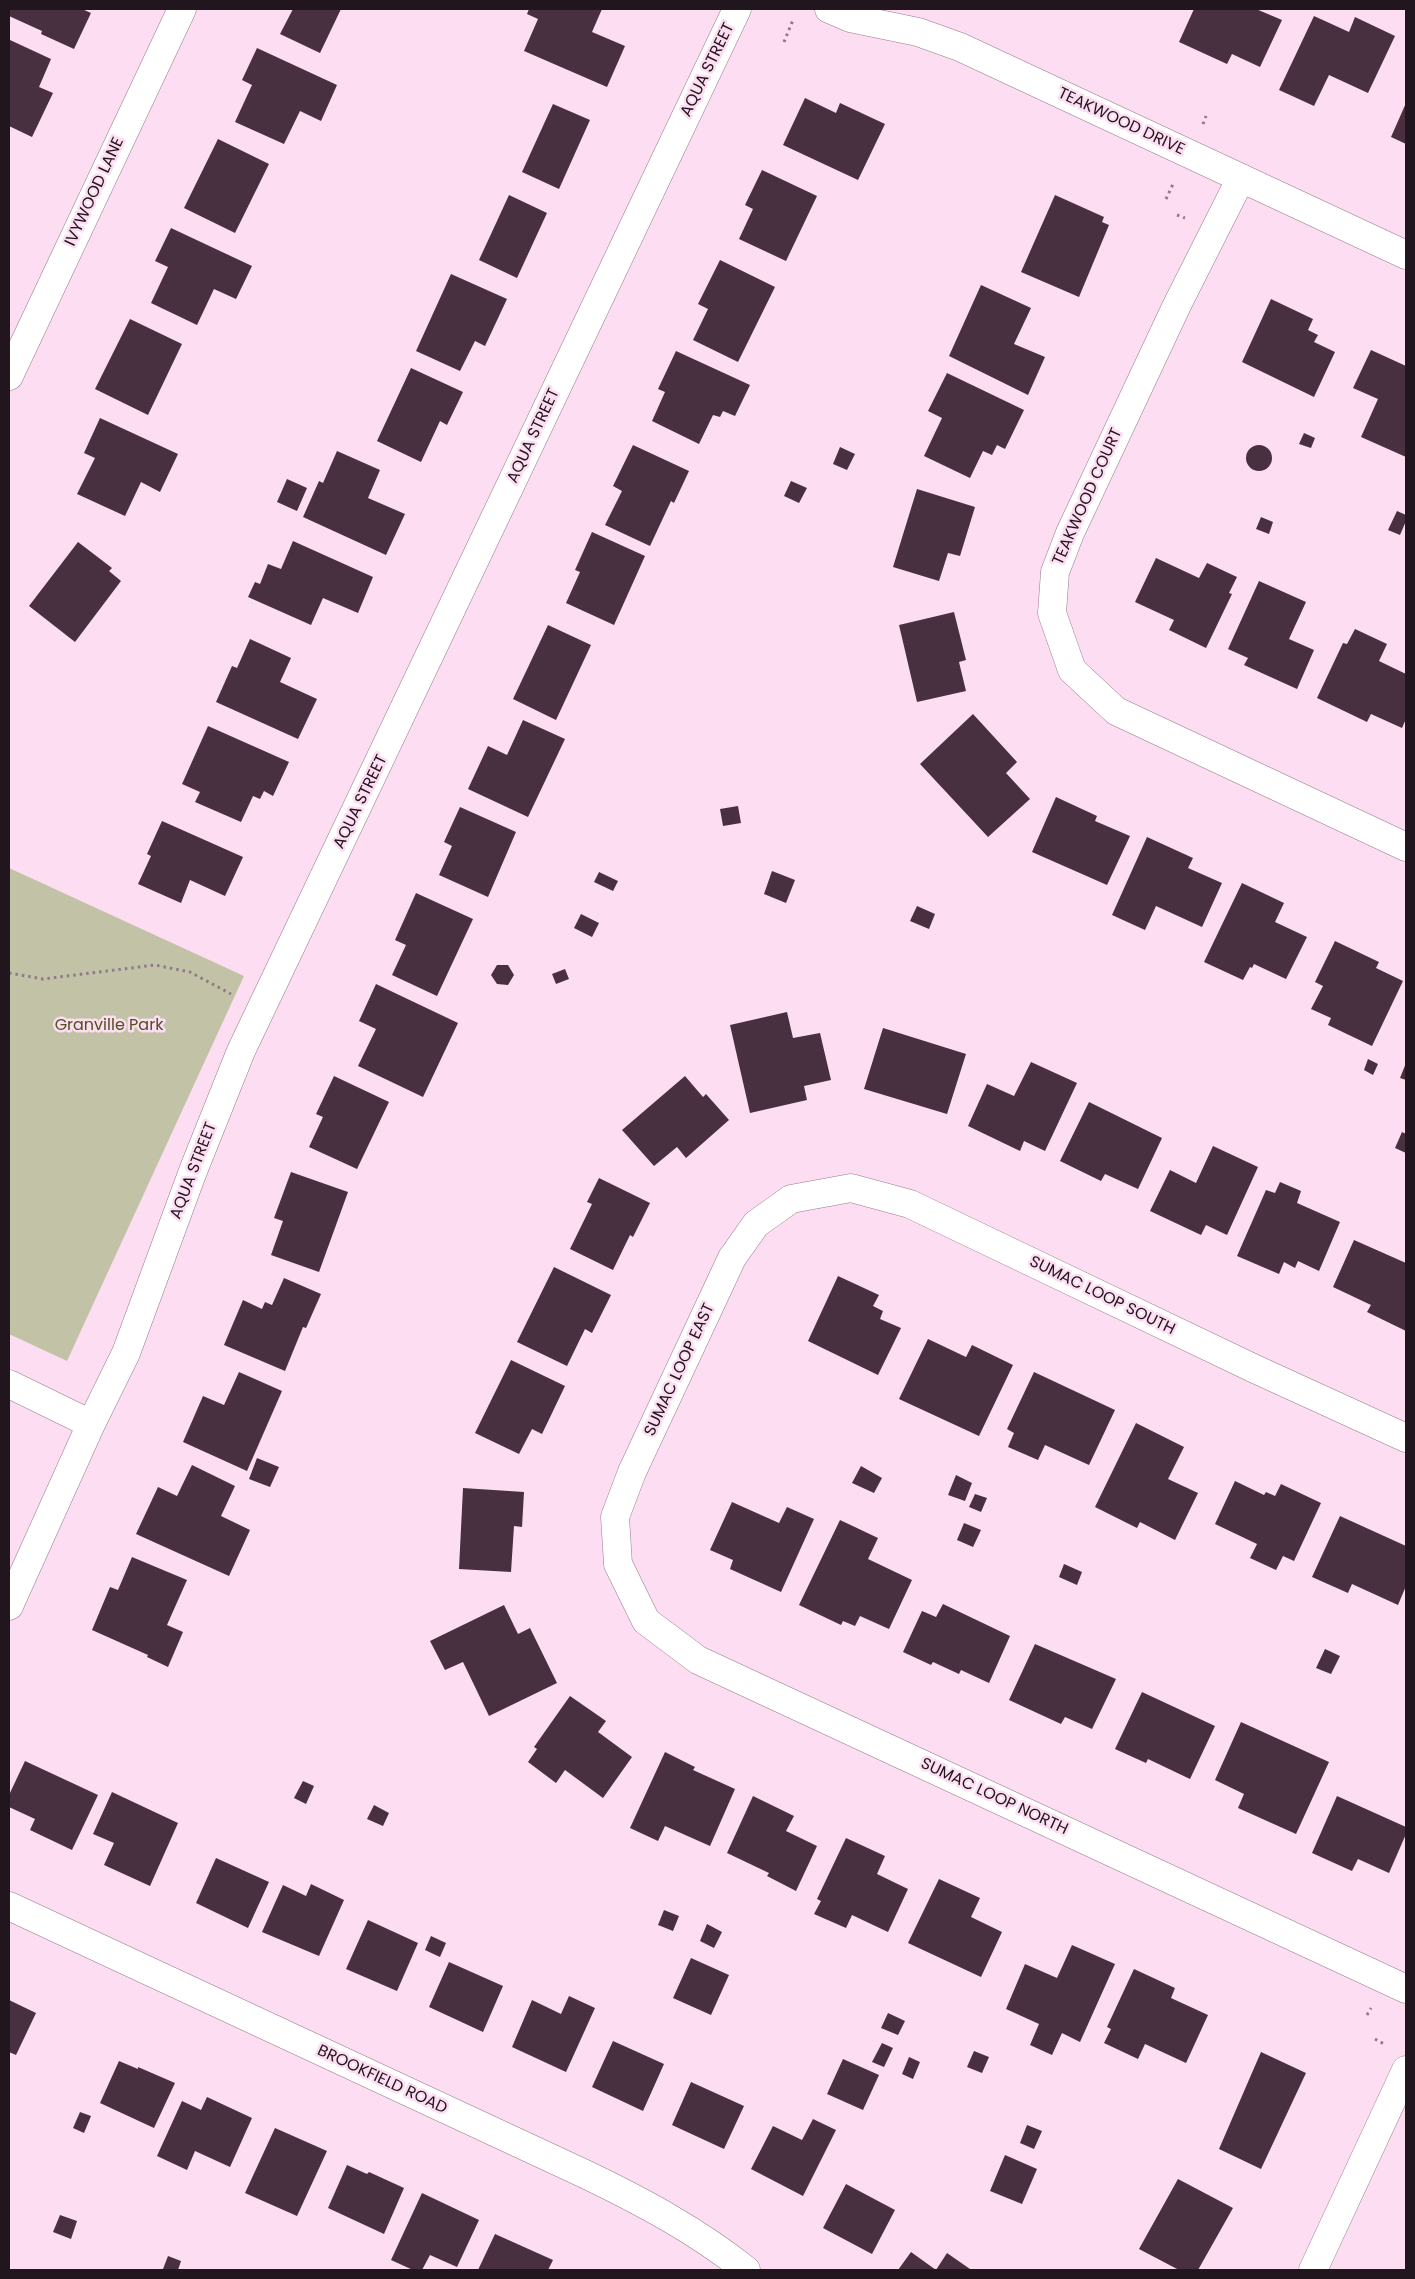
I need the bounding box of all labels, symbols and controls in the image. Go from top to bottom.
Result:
street label: AQUA STREET [677,20,739,120]
street label: TEAKWOOD DRIVE [1055,84,1187,160]
street label: IVYWOOD LANE [61,135,129,249]
street label: AQUA STREET [504,386,564,486]
street label: TEAKWOOD COURT [1049,426,1127,568]
street label: AQUA STREET [330,752,392,852]
park label: Granville Park [55,1016,163,1036]
street label: AQUA STREET [167,1120,221,1222]
street label: SUMAC LOOP SOUTH [1026,1252,1178,1340]
street label: SUMAC LOOP EAST [641,1301,719,1439]
street label: SUMAC LOOP NORTH [917,1754,1071,1840]
street label: BROOKFIELD ROAD [314,2041,450,2119]

